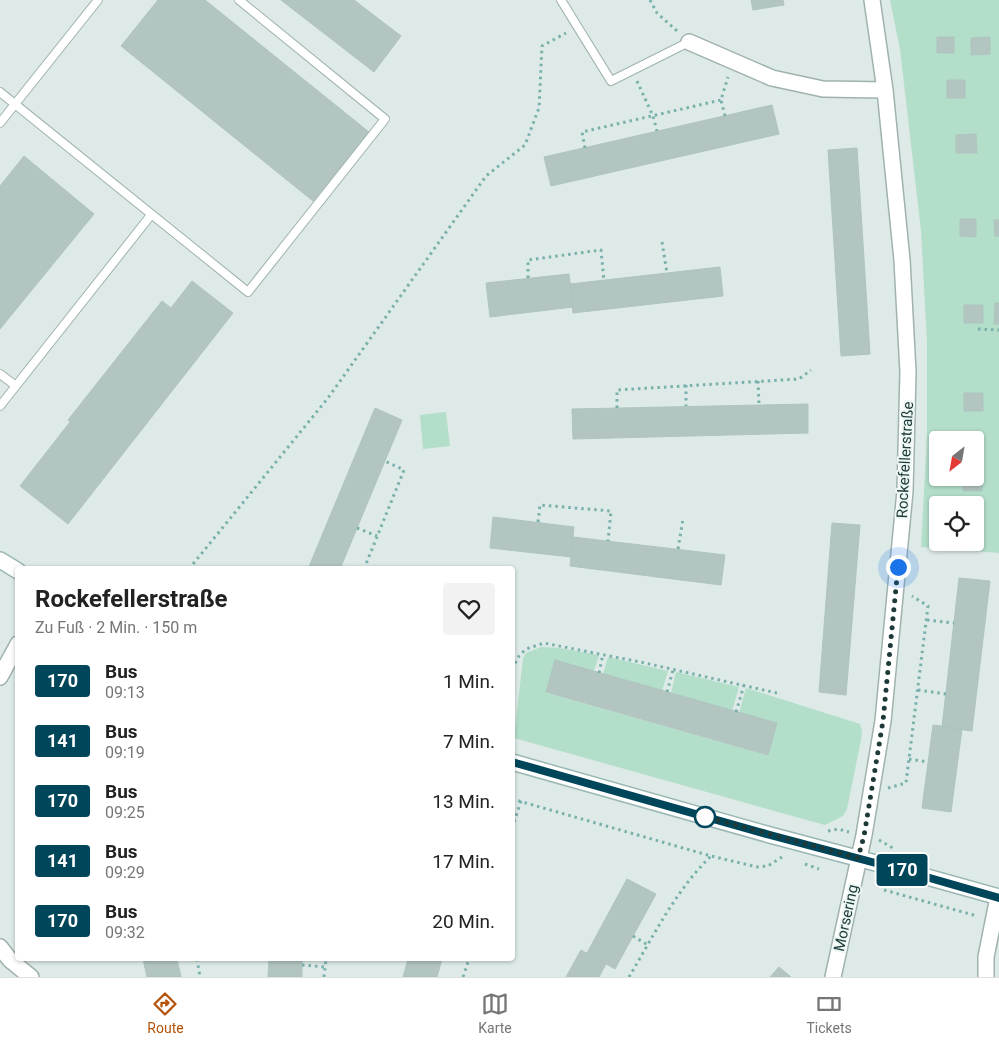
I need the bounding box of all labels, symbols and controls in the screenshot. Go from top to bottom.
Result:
street label: Rockefellerstraße [893,401,917,519]
north arrow [929,431,984,486]
map controls [929,431,984,551]
button: locate [929,496,984,551]
your location [886,555,911,580]
button: heart [443,583,495,635]
text: Rockefellerstraße [35,585,228,613]
text: Zu Fuß · 2 Min. · 150 m [35,618,197,637]
text: Bus [105,660,138,683]
text: 170 [47,670,78,691]
text: 1 Min. [443,670,495,693]
text: 09:13 [105,683,145,702]
text: Bus [105,720,138,743]
text: 141 [47,730,78,751]
text: 7 Min. [443,730,495,753]
text: 09:19 [105,743,145,762]
text: Bus [105,780,138,803]
text: 170 [47,790,78,811]
text: 13 Min. [432,790,495,813]
text: 09:25 [105,803,145,822]
unlabelled marker [694,806,716,828]
text: Bus [105,840,138,863]
text: 141 [47,850,78,871]
text: 17 Min. [432,850,495,873]
line badge: 170 [873,854,931,886]
text: 170 [887,859,917,880]
text: 09:29 [105,863,145,882]
street label: Morsering [830,883,862,953]
text: Bus [105,900,138,923]
text: 170 [47,910,78,931]
text: 20 Min. [432,910,495,933]
text: 09:32 [105,923,145,942]
tab: Route [147,990,184,1036]
tab: Karte [478,990,512,1036]
tab: Tickets [806,990,852,1036]

